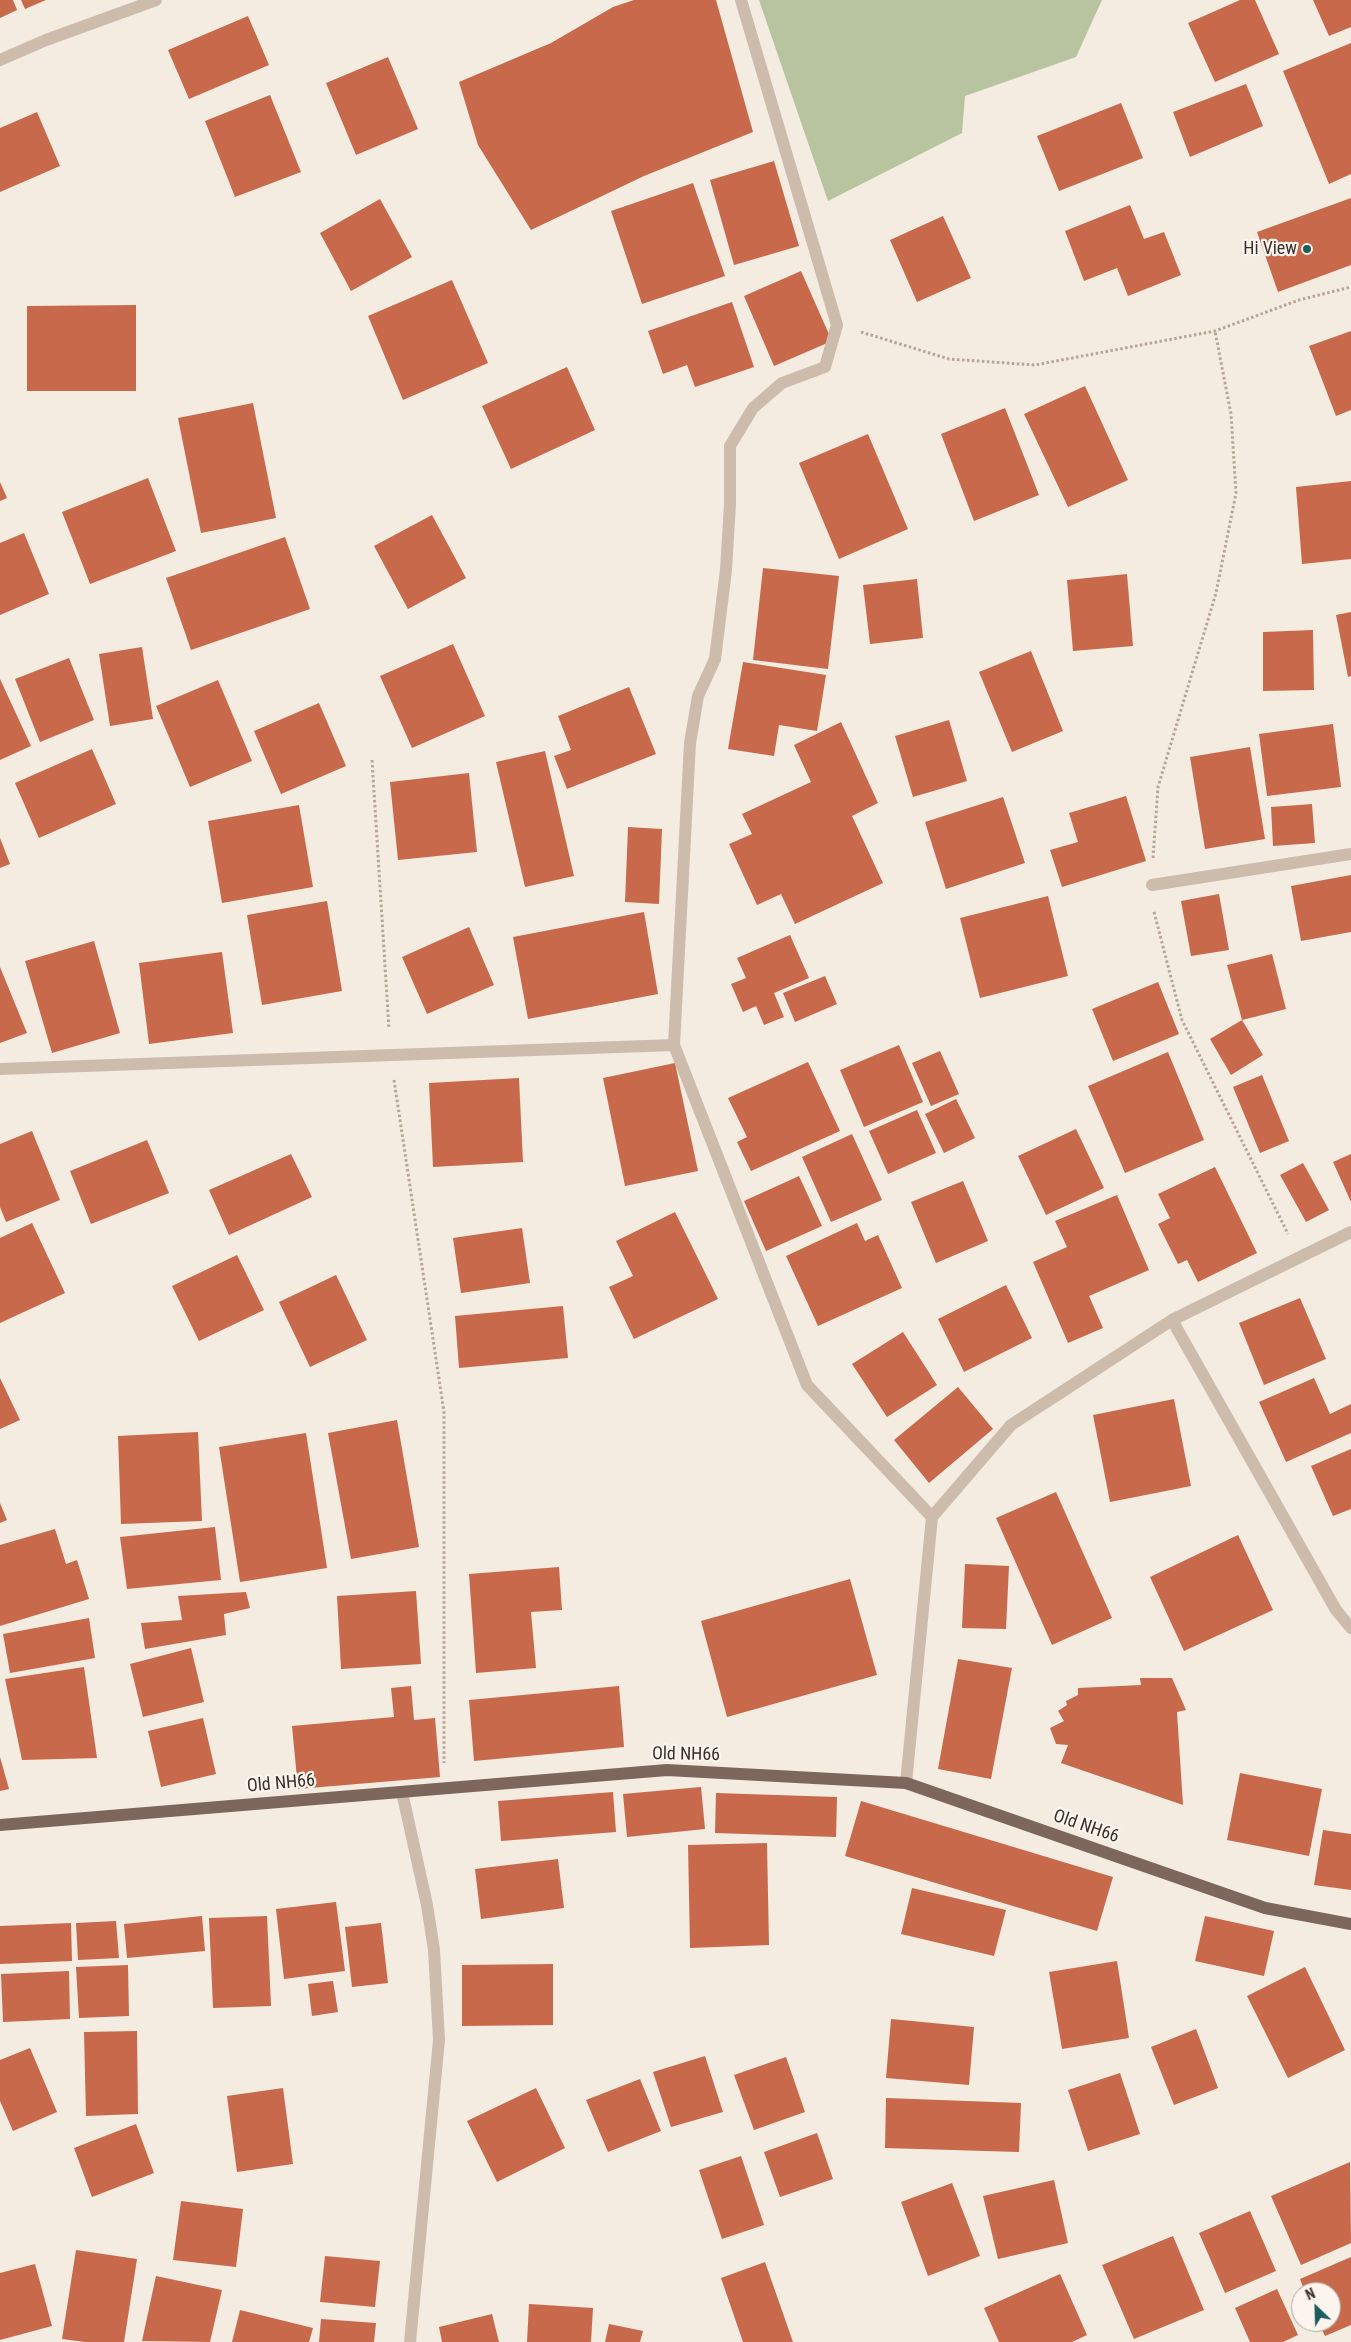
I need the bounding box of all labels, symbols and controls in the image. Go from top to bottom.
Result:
place label: Hi View [1243,238,1297,260]
marker: Hi View [1301,243,1313,255]
street label: Old NH66 [652,1744,720,1766]
street label: Old NH66 [246,1770,316,1798]
street label: Old NH66 [1050,1806,1122,1848]
north arrow [1291,2282,1341,2332]
text: N [1303,2285,1317,2303]

